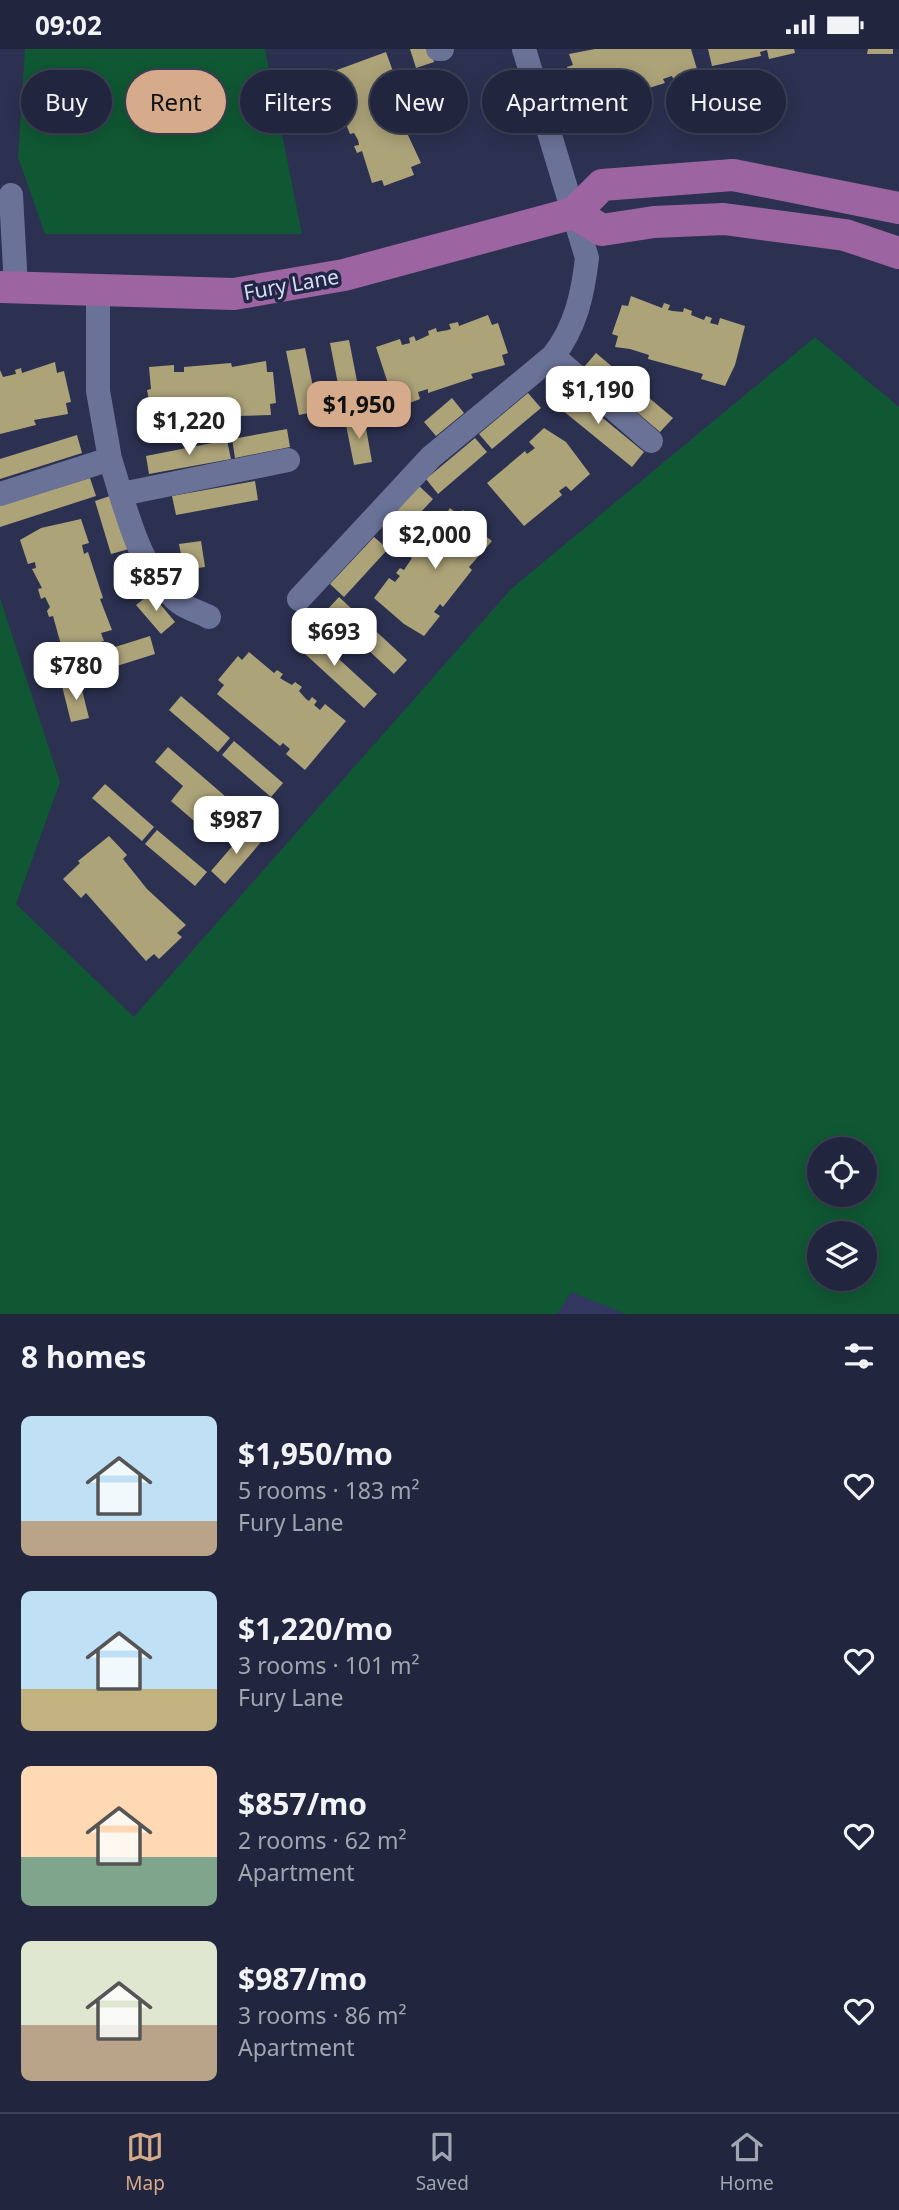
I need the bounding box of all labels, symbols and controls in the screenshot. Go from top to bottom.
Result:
text: 09:02 [35,7,102,43]
chip: Buy [21,70,112,133]
chip: Rent [126,70,226,133]
chip: Filters [240,70,356,133]
chip: New [370,70,468,133]
chip: Apartment [482,70,652,133]
chip: House [666,70,786,133]
street label: Fury Lane [241,262,341,306]
pin: $1,190 [541,367,655,426]
text: $1,190 [562,373,634,405]
pin: $1,950 [302,381,416,441]
text: $1,950 [323,388,395,420]
pin: $1,220 [132,397,246,457]
text: $1,220 [153,404,225,436]
pin: $2,000 [378,511,492,571]
text: $2,000 [399,518,471,550]
pin: $857 [115,553,197,613]
text: $857 [130,560,182,592]
pin: $693 [293,609,375,668]
text: $693 [308,615,360,647]
pin: $780 [35,643,117,702]
text: $780 [50,649,102,681]
pin: $987 [195,797,277,856]
text: $987 [210,803,262,835]
map controls [807,1137,877,1291]
button: locate [807,1137,877,1207]
button: layers [807,1221,877,1291]
text: 8 homes [21,1336,146,1377]
icon: filters [840,1337,878,1375]
text: $1,950/mo [238,1433,393,1474]
icon: home [77,1444,161,1528]
icon: heart [840,1467,878,1505]
text: 5 rooms · 183 m² [238,1474,420,1506]
text: Fury Lane [238,1506,344,1538]
text: $1,220/mo [238,1608,393,1649]
icon: home [77,1619,161,1703]
icon: heart [840,1642,878,1680]
text: 3 rooms · 101 m² [238,1649,420,1681]
text: Fury Lane [238,1681,344,1713]
text: $857/mo [238,1783,367,1824]
icon: home [77,1794,161,1878]
icon: heart [840,1817,878,1855]
text: 2 rooms · 62 m² [238,1824,407,1856]
text: Apartment [238,1856,355,1888]
text: $987/mo [238,1958,367,1999]
icon: home [77,1969,161,2053]
icon: heart [840,1992,878,2030]
text: 3 rooms · 86 m² [238,1999,407,2031]
text: Apartment [238,2031,355,2063]
tab: Map [125,2128,165,2196]
tab: Saved [416,2128,469,2196]
tab: Home [720,2128,774,2196]

